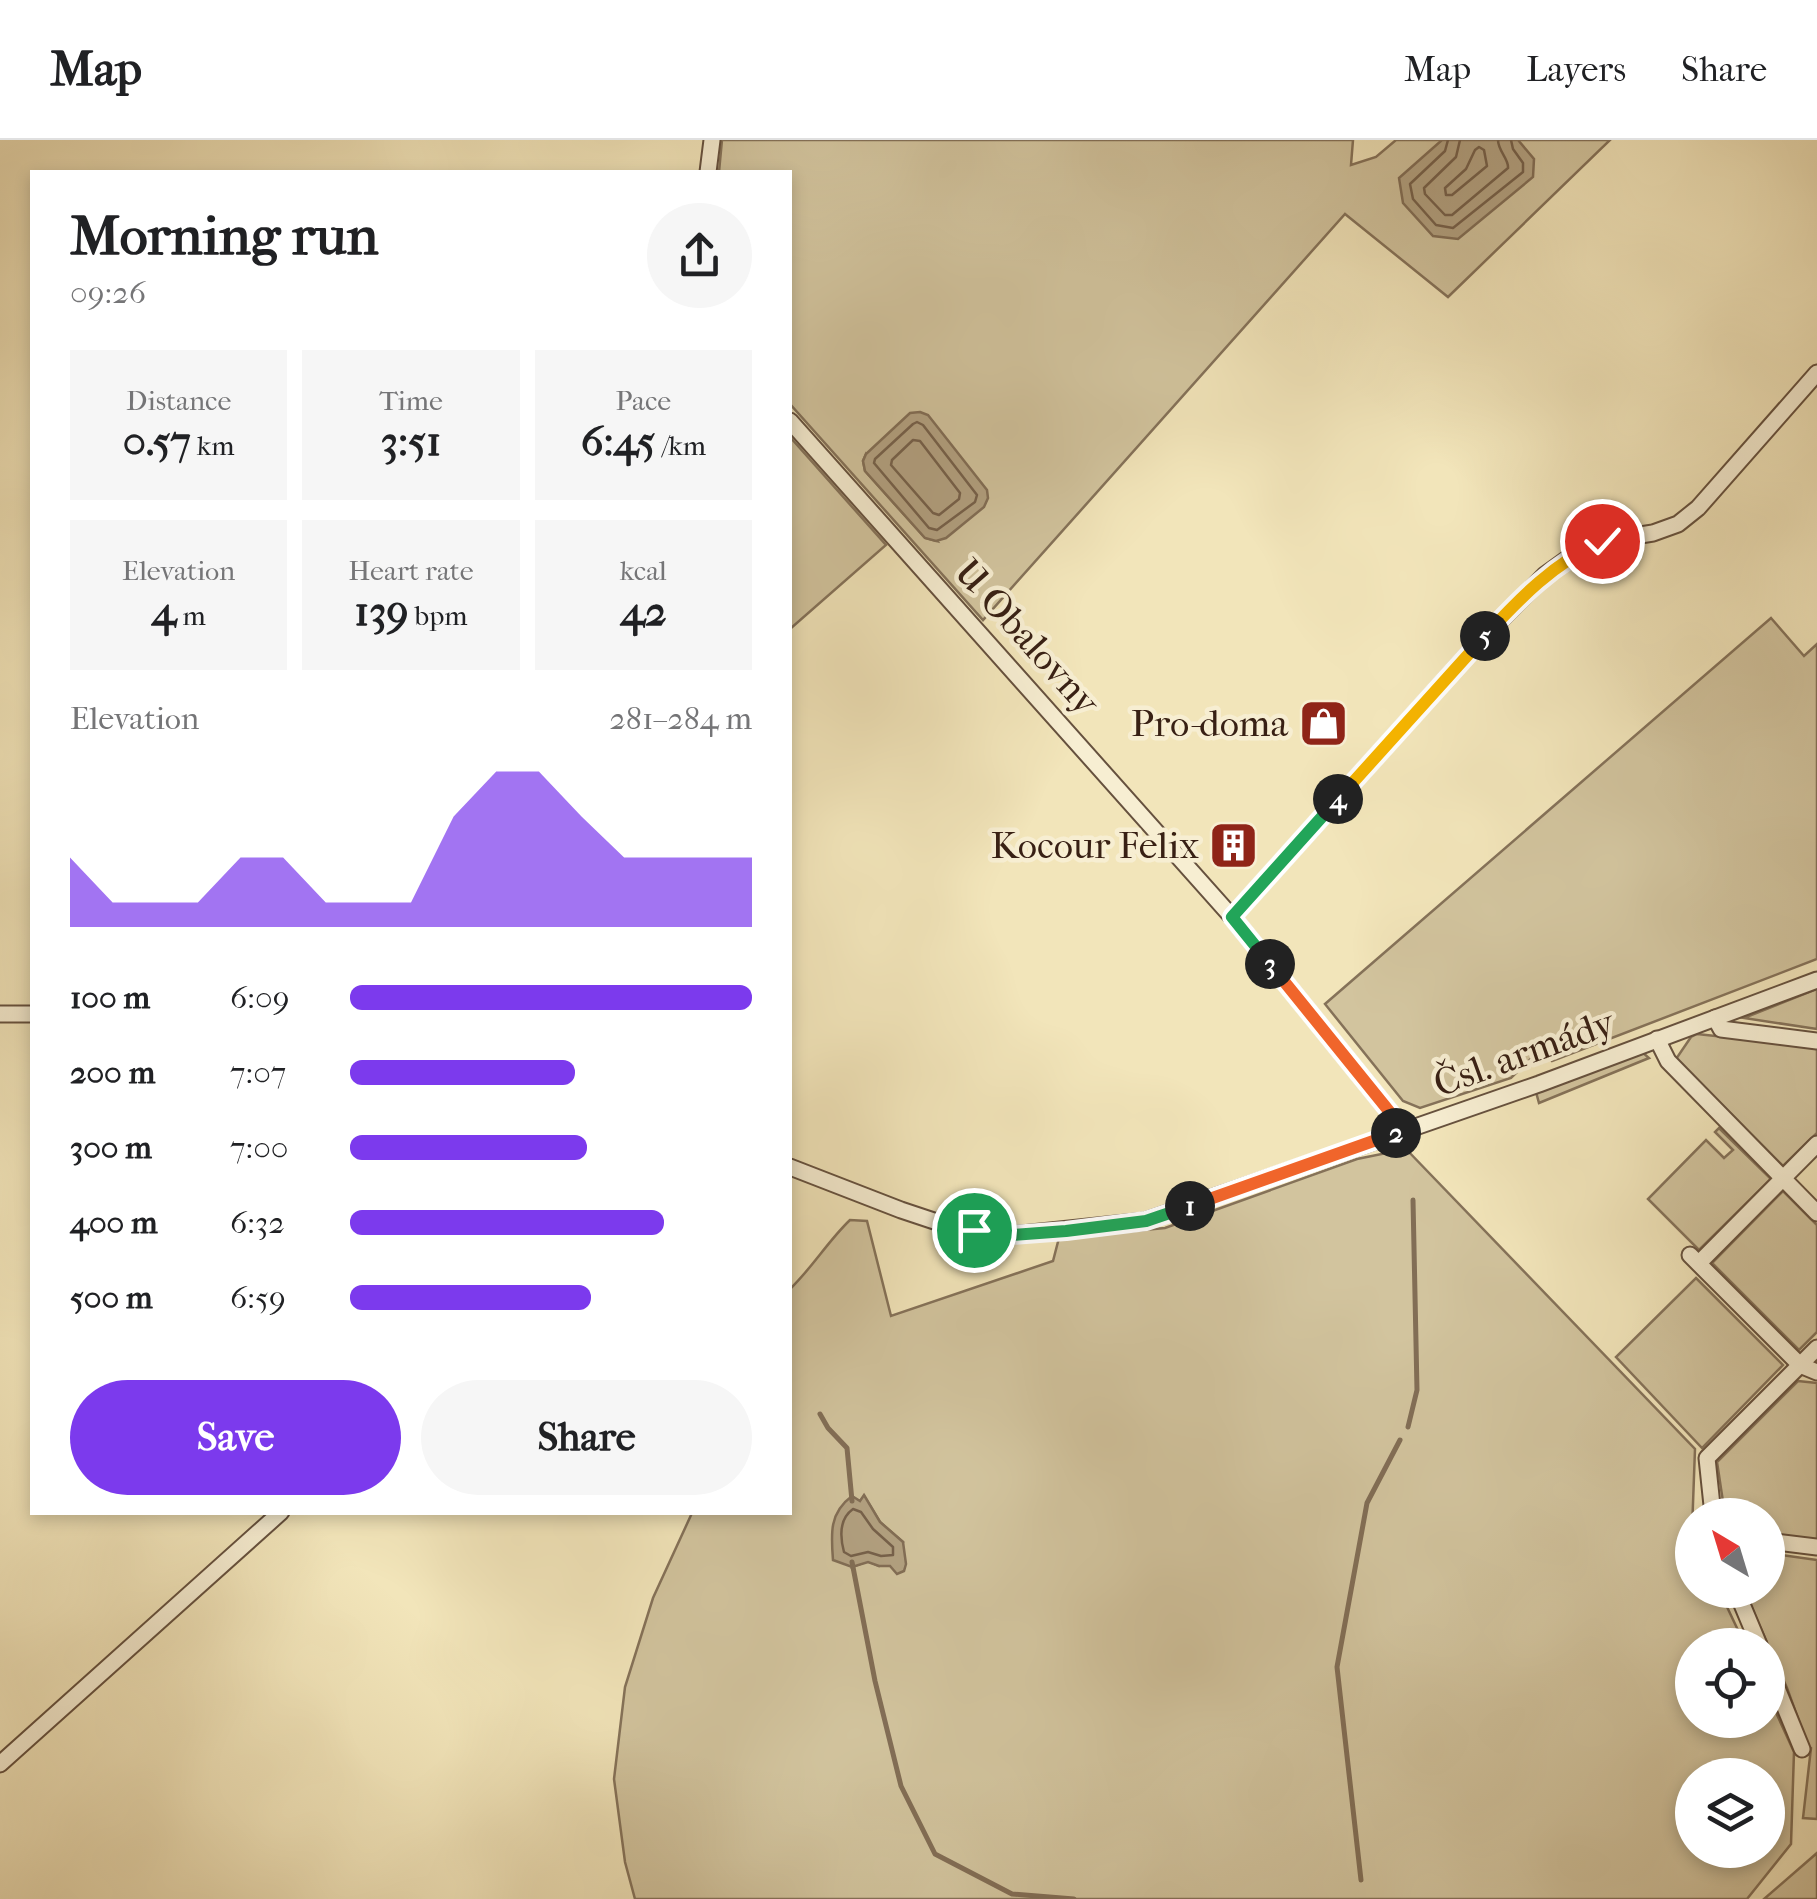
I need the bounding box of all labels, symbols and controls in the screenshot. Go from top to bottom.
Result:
text: Map [50,41,142,97]
text: Map [1404,49,1471,90]
text: Layers [1526,49,1626,90]
text: Share [1681,49,1767,90]
button: share [647,203,752,308]
text: Morning run [70,204,378,268]
text: 09:26 [70,274,146,311]
text: Distance [126,384,231,417]
text: Time [379,384,443,417]
text: Pace [615,384,671,417]
text: 0.57 [123,417,191,466]
text: 3:51 [381,417,441,466]
text: 6:45 [581,417,655,466]
text: km [191,429,235,462]
text: /km [655,429,706,462]
pin [1560,499,1645,584]
icon: check [1575,514,1630,569]
street label: U Obalovny [945,550,1110,726]
text: Elevation [122,554,235,587]
text: Heart rate [348,554,474,587]
text: kcal [620,554,667,587]
text: 4 [152,587,176,636]
text: 139 [354,587,409,636]
text: 42 [620,587,667,636]
text: m [176,599,206,632]
text: bpm [409,599,468,632]
pin: 5 [1460,611,1510,661]
text: 5 [1479,619,1491,652]
shop icon: Pro-doma [1297,697,1349,749]
text: Elevation [70,700,199,737]
text: 281–284 m [609,700,752,737]
place label: Pro-doma [1131,701,1288,746]
pin: 4 [1313,774,1363,824]
text: 4 [1330,782,1346,815]
building icon: Kocour Felix [1208,819,1260,871]
place label: Kocour Felix [991,823,1199,868]
pin: 3 [1245,939,1295,989]
text: 3 [1264,947,1276,980]
text: 100 m [70,979,150,1016]
text: 6:09 [230,979,290,1016]
street label: Čsl. armády [1428,999,1622,1106]
text: 200 m [70,1054,155,1091]
text: 7:07 [230,1054,286,1091]
pin: 2 [1371,1108,1421,1158]
text: 2 [1389,1116,1403,1149]
text: 300 m [70,1129,152,1166]
text: 7:00 [230,1129,289,1166]
pin: 1 [1165,1181,1215,1231]
pin [932,1188,1017,1273]
text: 1 [1185,1189,1195,1222]
icon: arrive [947,1203,1002,1258]
text: 400 m [70,1204,158,1241]
text: 6:32 [230,1204,285,1241]
text: 500 m [70,1279,153,1316]
text: 6:59 [230,1279,286,1316]
button: Save [70,1380,401,1495]
button: Share [421,1380,752,1495]
north arrow [1675,1498,1785,1608]
map controls [1675,1498,1785,1868]
button: locate [1675,1628,1785,1738]
button: layers [1675,1758,1785,1868]

